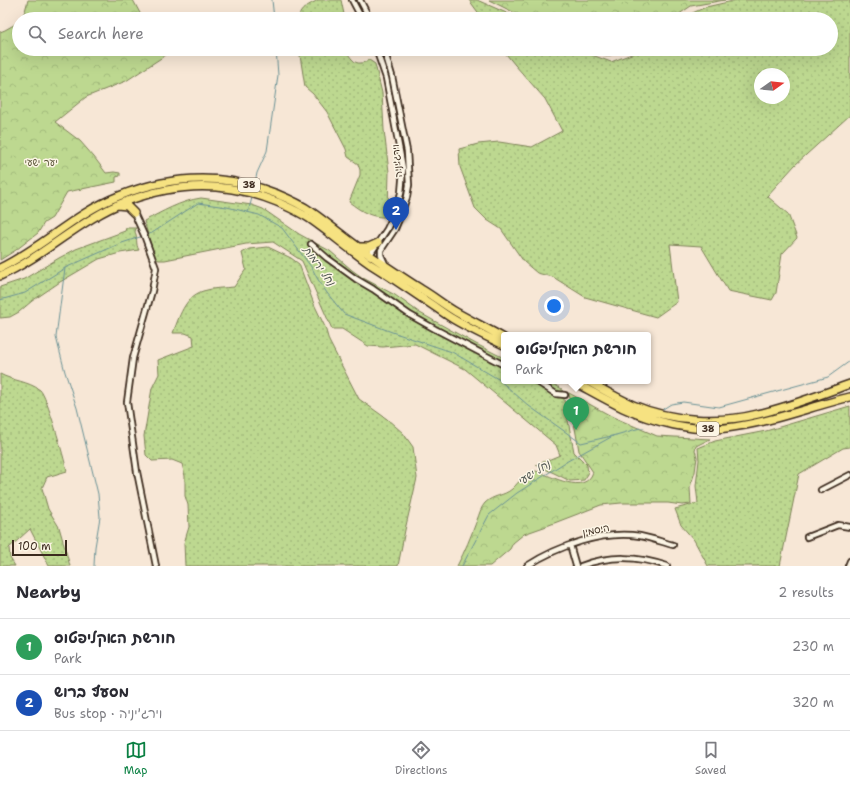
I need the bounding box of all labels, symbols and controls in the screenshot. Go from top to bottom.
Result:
search box [12,12,838,56]
icon: search [26,23,48,45]
text: Search here [58,24,144,44]
north arrow [754,68,790,104]
street label: וירג'יניה [389,144,405,178]
park label: יער ישעי [24,156,58,169]
road number: 38 [238,178,260,192]
pin: 2 [383,197,409,230]
water label: נחל ירמות [299,242,339,289]
your location [544,296,564,316]
popup [501,332,651,384]
text: חורשת האקליפטוס [515,339,637,359]
text: Park [515,361,543,378]
pin: 1 [563,397,589,430]
road number: 38 [697,422,719,436]
water label: נחל ישעי [515,456,554,489]
street label: היסמין [581,521,611,539]
scale bar [12,538,67,557]
text: 100 m [18,539,51,554]
text: Nearby [16,581,81,603]
text: 2 results [778,584,834,601]
text: חורשת האקליפטוס [54,628,175,648]
text: 1 [26,638,32,655]
text: 230 m [792,638,834,655]
text: Park [54,650,82,667]
text: מסעף ברוש [54,682,129,702]
text: 2 [24,694,34,711]
text: 320 m [792,694,834,711]
text: Bus stop · וירג'יניה [54,705,162,722]
tab: Map [124,739,147,778]
tab: Directions [395,739,447,778]
tab: Saved [695,739,726,778]

